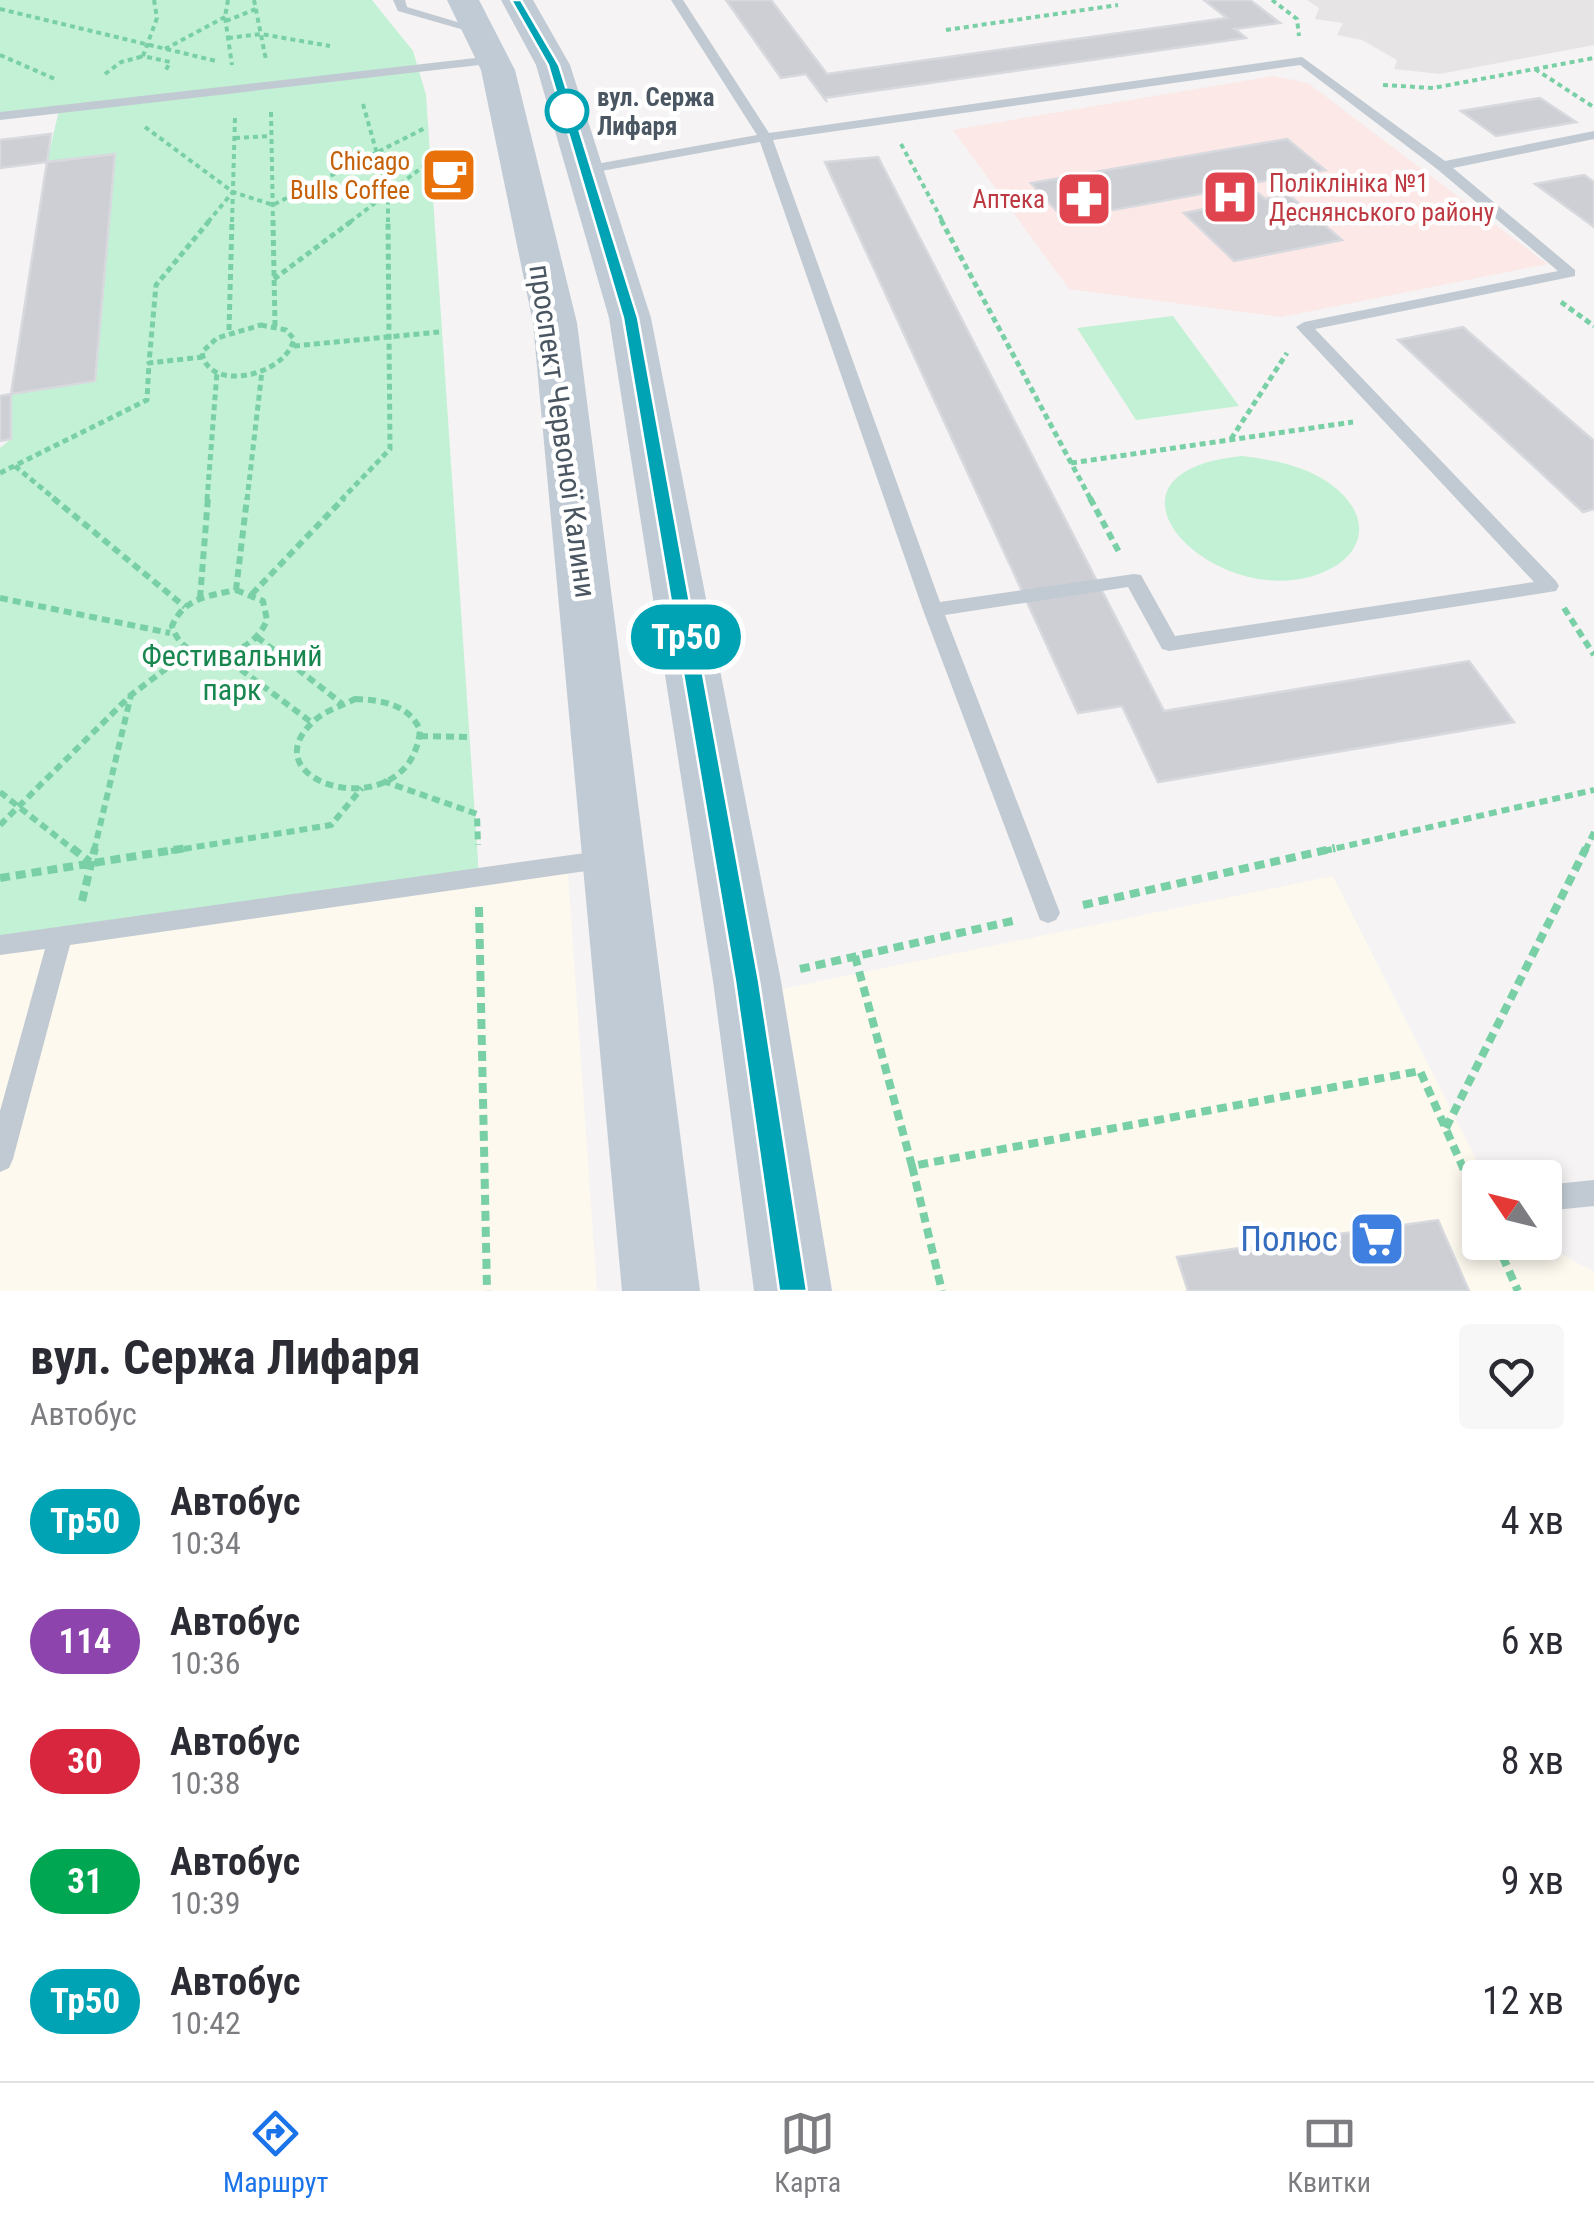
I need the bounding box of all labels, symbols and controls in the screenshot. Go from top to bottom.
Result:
place label: вул. Сержа Лифаря [597,83,714,141]
marker: вул. Сержа Лифаря [546,90,588,132]
cafe icon: Chicago Bulls Coffee [419,145,479,205]
place label: Chicago Bulls Coffee [290,147,410,205]
hospital icon: Поліклініка №1 Деснянського району [1200,167,1260,227]
pharmacy icon: Аптека [1054,169,1114,229]
place label: Поліклініка №1 Деснянського району [1269,169,1494,227]
place label: Аптека [972,185,1045,214]
street label: проспект Червоної Калини [522,262,604,600]
line badge: Тр50 [616,604,756,670]
text: Тр50 [651,617,721,658]
park label: Фестивальний парк [141,638,323,707]
north arrow [1462,1160,1562,1260]
map controls [1462,1160,1562,1260]
supermarket icon: Полюс [1347,1209,1407,1269]
place label: Полюс [1240,1219,1338,1260]
button: heart [1459,1324,1564,1429]
text: вул. Сержа Лифаря [30,1329,421,1386]
text: Автобус [30,1395,137,1433]
text: Автобус [170,1480,300,1524]
text: 4 хв [1501,1499,1564,1543]
text: Тр50 [50,1501,120,1542]
text: 10:34 [170,1524,241,1562]
text: Автобус [170,1600,300,1644]
text: 6 хв [1501,1619,1564,1663]
text: 114 [58,1621,112,1662]
text: 10:36 [170,1644,241,1682]
text: Автобус [170,1720,300,1764]
text: 8 хв [1501,1739,1564,1783]
text: 30 [67,1741,103,1782]
text: 10:38 [170,1764,241,1802]
text: Автобус [170,1840,300,1884]
text: 9 хв [1501,1859,1564,1903]
text: 31 [67,1861,103,1902]
text: 10:39 [170,1884,241,1922]
text: Автобус [170,1960,300,2004]
text: 12 хв [1482,1979,1564,2023]
text: Тр50 [50,1981,120,2022]
text: 10:42 [170,2004,241,2042]
tab: Маршрут [223,2106,328,2199]
tab: Карта [774,2106,841,2199]
tab: Квитки [1287,2106,1371,2199]

